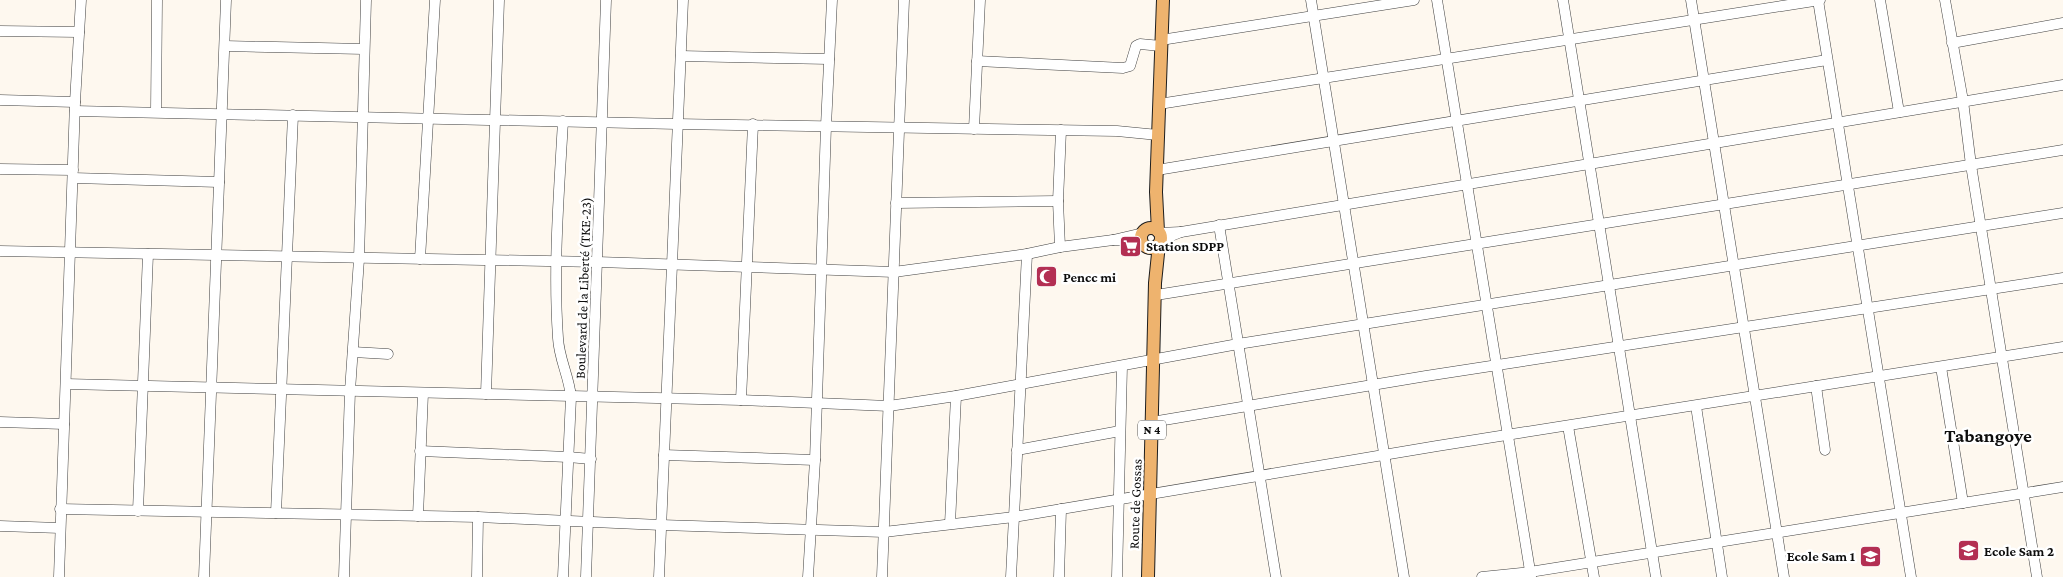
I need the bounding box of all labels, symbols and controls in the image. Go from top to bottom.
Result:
street label: Boulevard de la Liberté (TKE-23) [572,197,595,379]
supermarket icon: Station SDPP [1118,234,1142,258]
place label: Station SDPP [1146,238,1224,254]
mosque icon: Pencc mi [1035,265,1059,289]
place label: Pencc mi [1063,269,1116,285]
road number: N 4 [1138,420,1166,440]
district label: Tabangoye [1944,425,2032,446]
street label: Route de Gossas [1125,459,1145,549]
school or university icon: Ecole Sam 2 [1956,539,1980,563]
place label: Ecole Sam 2 [1984,543,2054,559]
school or university icon: Ecole Sam 1 [1859,544,1883,568]
place label: Ecole Sam 1 [1787,548,1855,564]

